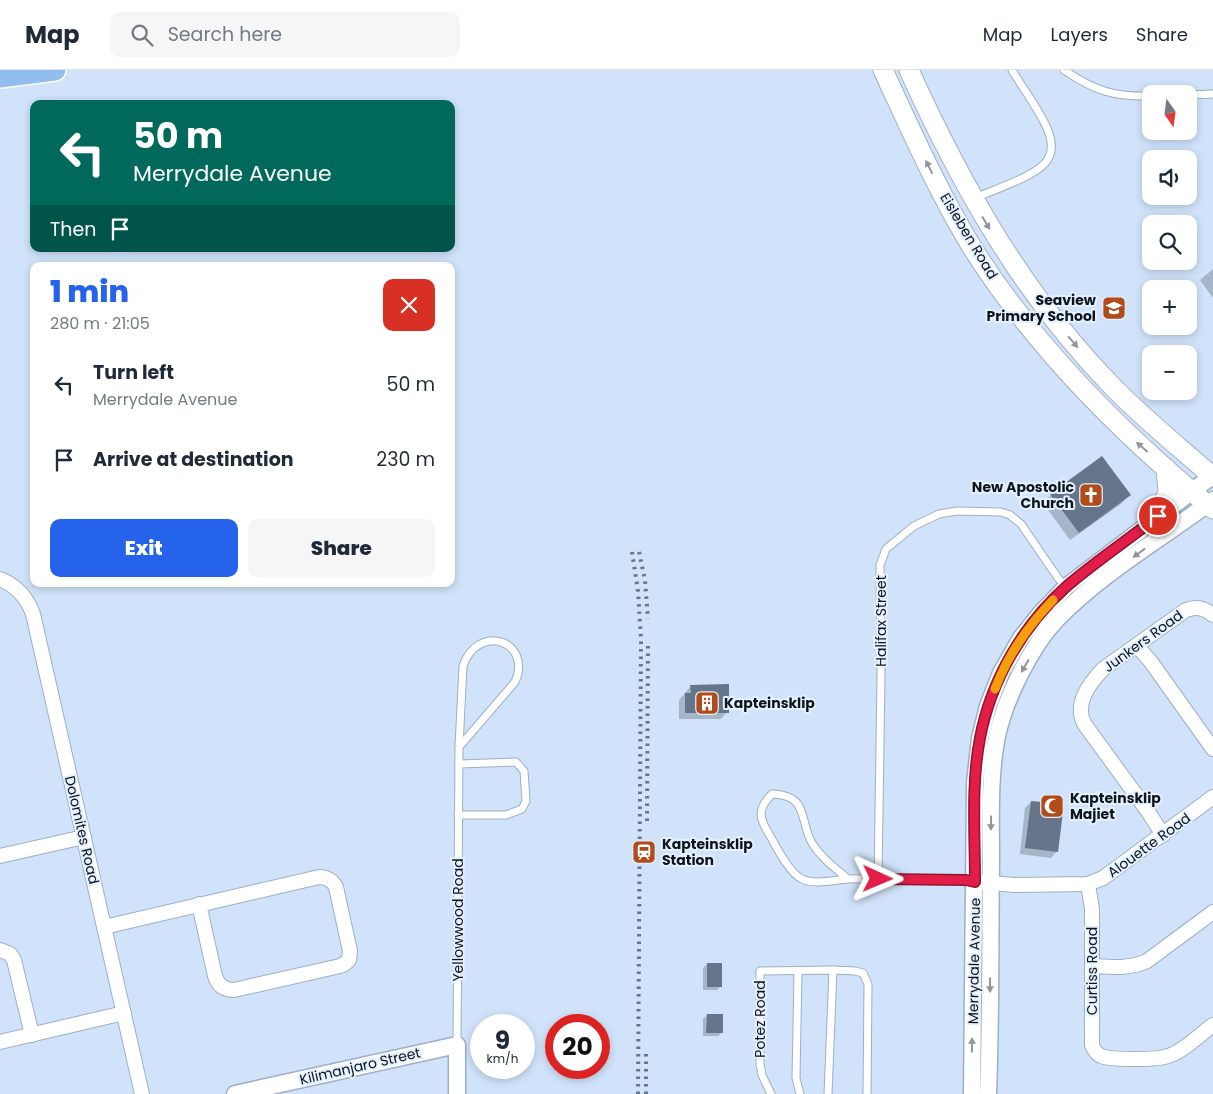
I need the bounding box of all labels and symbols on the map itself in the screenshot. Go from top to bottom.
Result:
north arrow [1142,85,1198,140]
one-way arrow [925,160,933,174]
street label: Eisleben Road [935,189,1003,283]
one-way arrow [982,216,991,229]
place label: Seaview Primary School [987,290,1097,326]
school or university icon: Seaview Primary School [1101,295,1127,321]
one-way arrow [1067,336,1078,349]
one-way arrow [1136,442,1149,453]
place label: New Apostolic Church [972,477,1075,513]
church icon: New Apostolic Church [1078,482,1104,508]
pin [1137,495,1179,537]
one-way arrow [1132,548,1146,558]
street label: Halifax Street [871,575,891,667]
street label: Junkers Road [1099,605,1187,677]
one-way arrow [1021,660,1030,673]
building icon: Kapteinsklip [694,690,720,716]
place label: Kapteinsklip [724,693,815,713]
street label: Dolomites Road [60,774,104,886]
place label: Kapteinsklip Majiet [1070,788,1161,824]
mosque icon: Kapteinsklip Majiet [1039,793,1065,819]
street label: Alouette Road [1103,808,1195,882]
one-way arrow [987,815,995,831]
place label: Kapteinsklip Station [662,834,753,870]
station icon: Kapteinsklip Station [631,839,657,865]
position arrow [851,852,903,904]
street label: Yellowwood Road [448,858,468,982]
street label: Merrydale Avenue [963,897,985,1024]
street label: Curtiss Road [1082,927,1102,1015]
one-way arrow [986,978,994,994]
street label: Potez Road [750,980,770,1058]
speed limit sign: 20 [545,1014,610,1079]
one-way arrow [969,1037,977,1053]
street label: Kilimanjaro Street [298,1042,422,1090]

